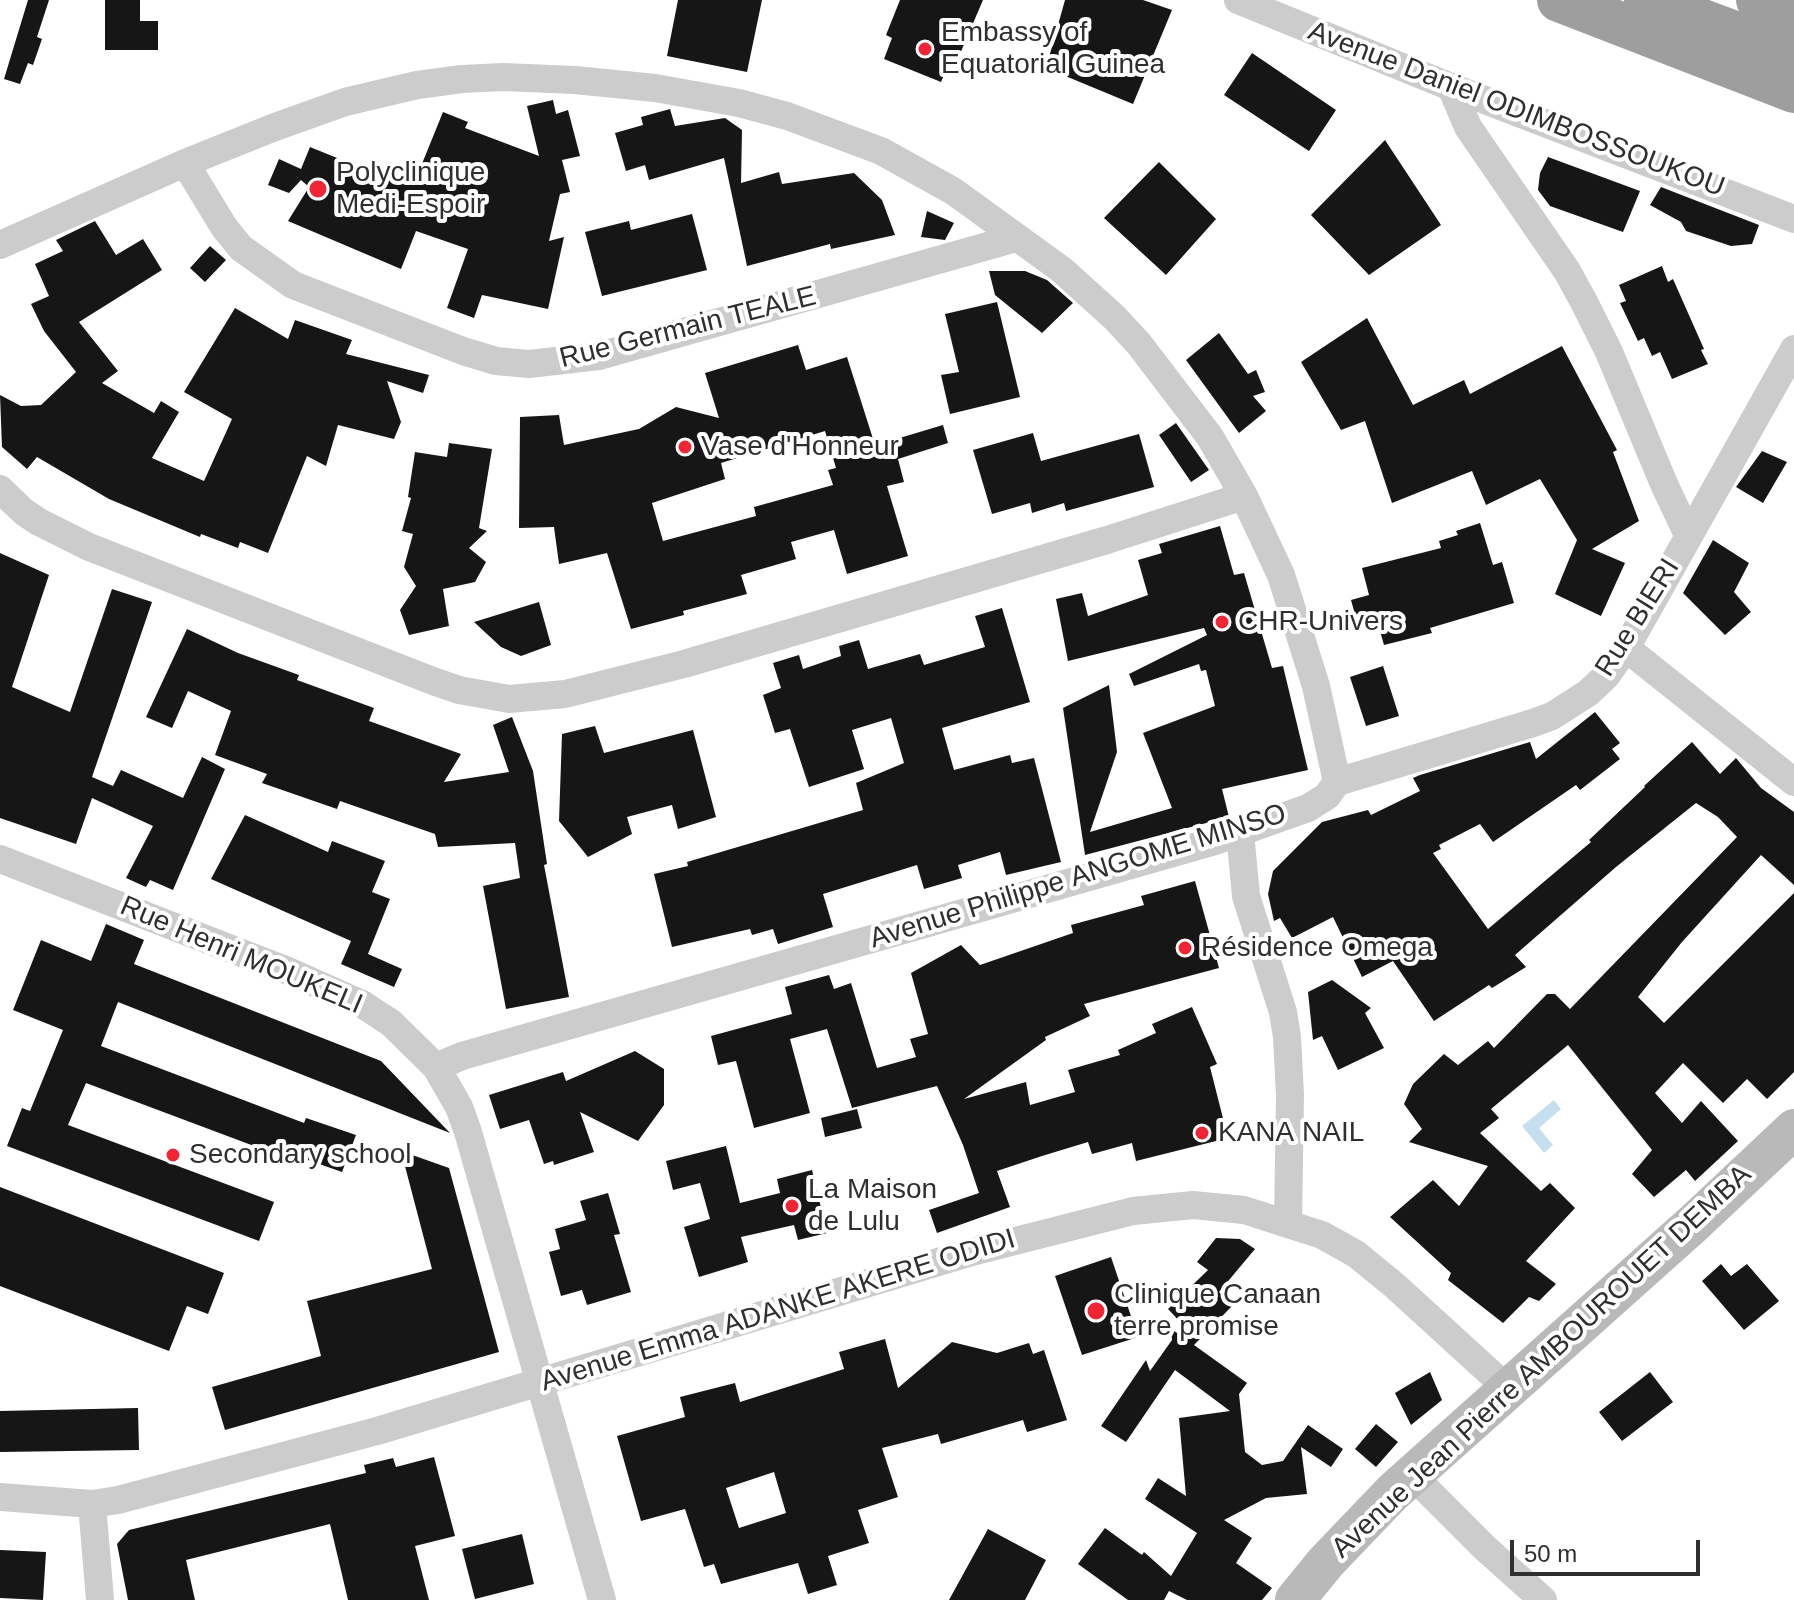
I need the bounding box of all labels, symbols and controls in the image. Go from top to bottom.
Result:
street label: Avenue Daniel ODIMBOSSOUKOU [1303,15,1729,205]
place label: Embassy of Equatorial Guinea [941,16,1165,82]
marker: Embassy of Equatorial Guinea [916,40,934,58]
place label: Polyclinique Medi-Espoir [336,156,485,222]
marker: Polyclinique Medi-Espoir [307,178,329,200]
street label: Rue Germain TEALE [556,280,820,376]
place label: Vase d'Honneur [701,430,899,464]
marker: Vase d'Honneur [676,438,694,456]
street label: Rue BIERI [1589,553,1687,683]
place label: CHR-Univers [1238,605,1403,639]
marker: CHR-Univers [1213,613,1231,631]
street label: Avenue Philippe ANGOME MINSO [866,798,1290,956]
street label: Rue Henri MOUKELI [115,890,367,1022]
place label: Résidence Omega [1201,931,1433,965]
marker: Résidence Omega [1176,939,1194,957]
place label: KANA NAIL [1218,1116,1364,1150]
marker: KANA NAIL [1193,1124,1211,1142]
place label: Secondary school [189,1138,412,1172]
marker: Secondary school [164,1146,182,1164]
street label: Avenue Jean Pierre AMBOUROUET DEMBA [1325,1158,1759,1566]
place label: La Maison de Lulu [808,1173,937,1239]
marker: La Maison de Lulu [783,1197,801,1215]
street label: Avenue Emma ADANKE AKERE ODIDI [537,1223,1019,1399]
place label: Clinique Canaan terre promise [1114,1278,1321,1344]
marker: Clinique Canaan terre promise [1085,1300,1107,1322]
scale bar [1514,1524,1704,1574]
text: 50 m [1524,1540,1577,1567]

